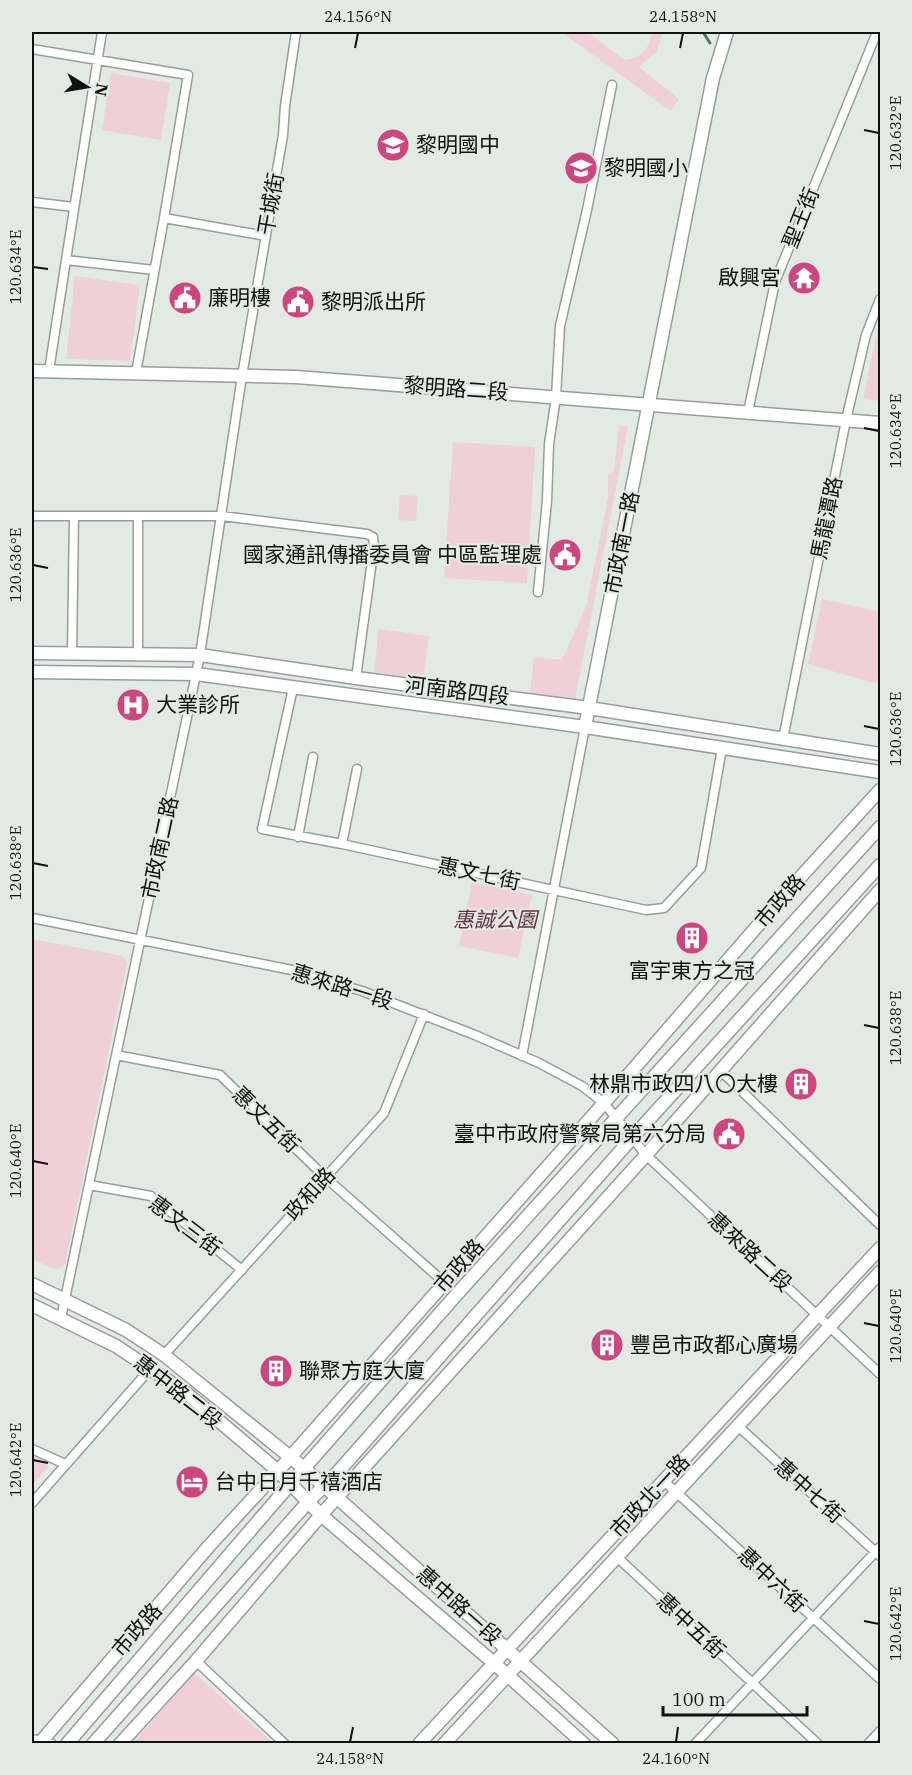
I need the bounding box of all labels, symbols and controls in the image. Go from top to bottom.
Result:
text: 24.156°N [324,7,392,26]
text: 24.158°N [649,7,717,26]
north arrow [57,57,117,117]
text: N [91,82,113,98]
text: 120.632°E [886,96,905,170]
school or university icon: 黎明國中 [375,127,411,163]
place label: 黎明國中 [416,130,500,158]
school or university icon: 黎明國小 [563,150,599,186]
place label: 黎明國小 [604,153,688,181]
street label: 干城街 [251,170,289,237]
street label: 聖王街 [775,183,825,252]
text: 120.634°E [6,230,25,304]
temple icon: 啟興宮 [786,260,822,296]
place label: 啟興宮 [718,263,781,291]
public building icon: 廉明樓 [167,280,203,316]
place label: 廉明樓 [208,283,271,311]
public building icon: 黎明派出所 [280,284,316,320]
place label: 黎明派出所 [321,287,426,315]
street label: 黎明路二段 [403,370,509,406]
text: 120.634°E [886,394,905,468]
street label: 馬龍潭路 [804,474,848,562]
street label: 市政南一路 [597,489,645,597]
text: 120.636°E [6,528,25,602]
public building icon: 國家通訊傳播委員會 中區監理處 [547,537,583,573]
place label: 國家通訊傳播委員會 中區監理處 [243,540,542,568]
street label: 河南路四段 [403,670,511,710]
hospital icon: 大業診所 [115,687,151,723]
place label: 大業診所 [156,690,240,718]
text: 120.636°E [886,692,905,766]
street label: 市政南二路 [134,794,184,902]
text: 120.638°E [6,826,25,900]
street label: 惠文七街 [435,851,523,895]
street label: 市政路 [748,867,810,933]
park label: 惠誠公園 [453,905,540,933]
building icon: 富宇東方之冠 [674,920,710,956]
place label: 富宇東方之冠 [629,956,755,984]
street label: 惠來路一段 [288,957,397,1015]
text: 120.638°E [886,991,905,1065]
building icon: 林鼎市政四八〇大樓 [783,1066,819,1102]
place label: 林鼎市政四八〇大樓 [589,1069,778,1097]
street label: 惠文五街 [227,1080,307,1159]
public building icon: 臺中市政府警察局第六分局 [711,1116,747,1152]
place label: 臺中市政府警察局第六分局 [454,1119,706,1147]
text: 120.640°E [6,1124,25,1198]
street label: 政和路 [278,1161,341,1226]
street label: 惠文三街 [144,1189,228,1262]
street label: 惠來路二段 [703,1205,799,1297]
street label: 市政路 [427,1232,489,1298]
text: 120.640°E [886,1289,905,1363]
building icon: 豐邑市政都心廣場 [589,1327,625,1363]
place label: 豐邑市政都心廣場 [630,1330,798,1358]
street label: 惠中路二段 [129,1348,229,1435]
building icon: 聯聚方庭大廈 [258,1353,294,1389]
place label: 聯聚方庭大廈 [299,1356,425,1384]
text: 120.642°E [6,1423,25,1497]
street label: 市政北一路 [603,1447,695,1543]
street label: 惠中七街 [769,1452,850,1529]
hotel icon: 台中日月千禧酒店 [174,1464,210,1500]
place label: 台中日月千禧酒店 [215,1467,383,1495]
street label: 惠中六街 [732,1540,813,1618]
street label: 惠中路一段 [411,1560,508,1651]
street label: 惠中五街 [651,1586,732,1664]
text: 120.642°E [886,1587,905,1661]
street label: 市政路 [105,1596,167,1662]
scale bar [663,1679,807,1717]
text: 100 m [672,1688,726,1711]
text: 24.158°N [316,1749,384,1768]
text: 24.160°N [642,1749,710,1768]

